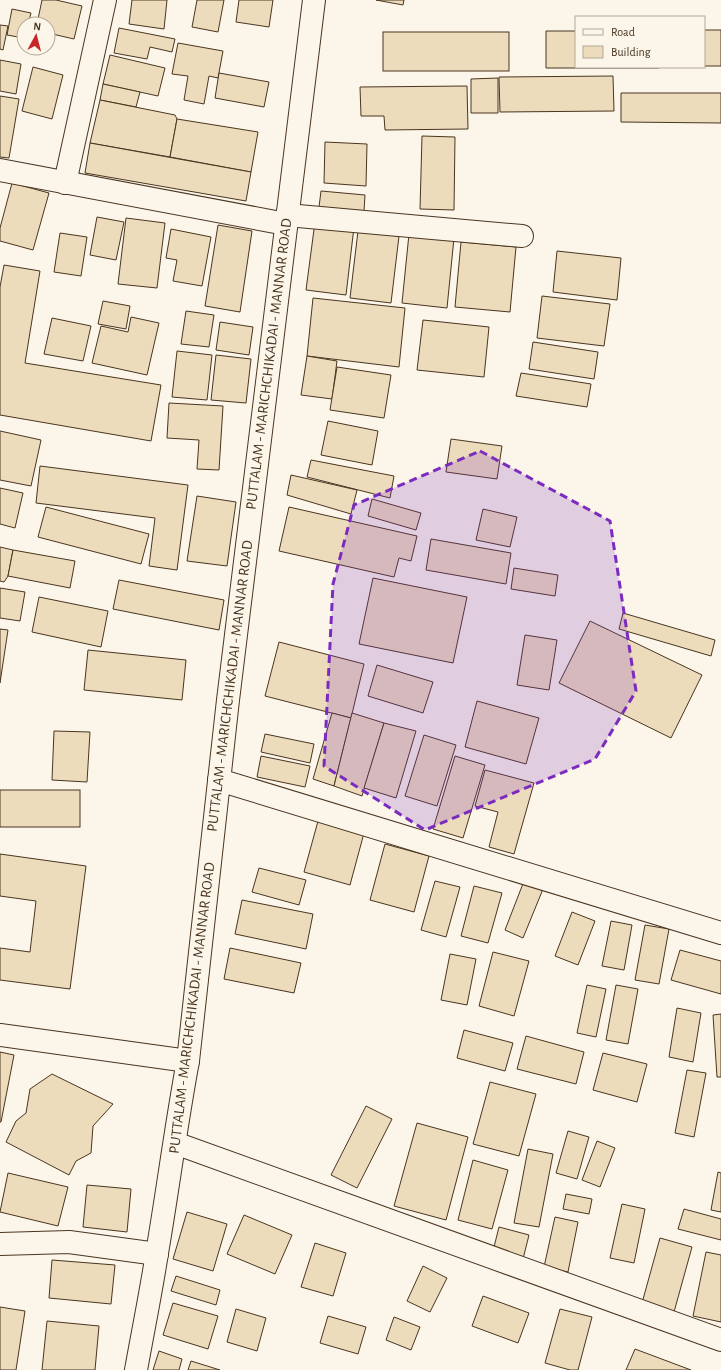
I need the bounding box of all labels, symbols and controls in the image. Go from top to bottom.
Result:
north arrow [16,16,56,56]
legend [575,16,705,68]
text: N [33,21,42,32]
text: Road [611,26,635,38]
text: Building [611,46,651,58]
street label: PUTTALAM - MARICHCHIKADAI - MANNAR ROAD [244,217,294,511]
street label: PUTTALAM - MARICHCHIKADAI - MANNAR ROAD [205,539,255,833]
street label: PUTTALAM - MARICHCHIKADAI - MANNAR ROAD [167,861,217,1155]

